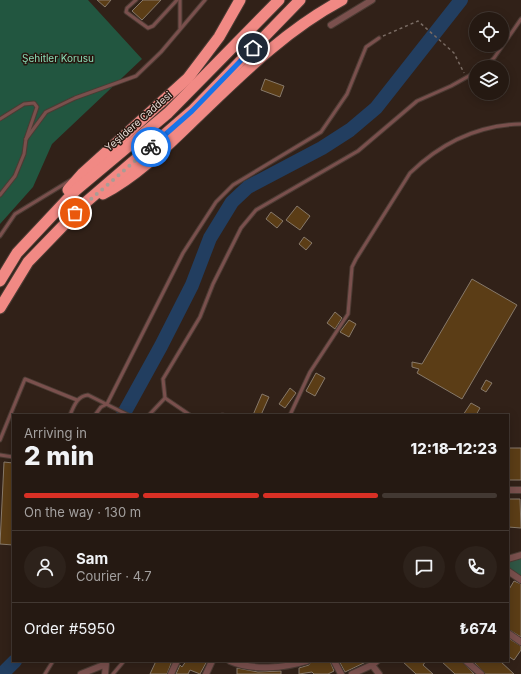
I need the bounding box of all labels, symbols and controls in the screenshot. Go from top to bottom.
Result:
map controls [469,12,509,100]
button: locate [469,12,509,52]
pin [236,31,270,65]
icon: home [242,37,264,59]
park label: Şehitler Korusu [22,52,94,64]
button: layers [469,60,509,100]
street label: Yeşildere Caddesi [102,89,174,153]
courier [131,127,171,167]
icon: bike [140,136,162,158]
pin [58,196,92,230]
icon: bag [64,202,86,224]
text: Arriving in [24,425,87,441]
text: 12:18–12:23 [411,439,497,458]
text: 2 min [24,440,94,471]
text: On the way · 130 m [24,504,141,520]
button: person [24,546,66,588]
button: chat [403,546,445,588]
button: phone [455,546,497,588]
text: Sam [76,549,108,568]
text: Courier · 4.7 [76,568,152,584]
text: Order #5950 [24,619,115,638]
text: ₺674 [460,619,497,638]

